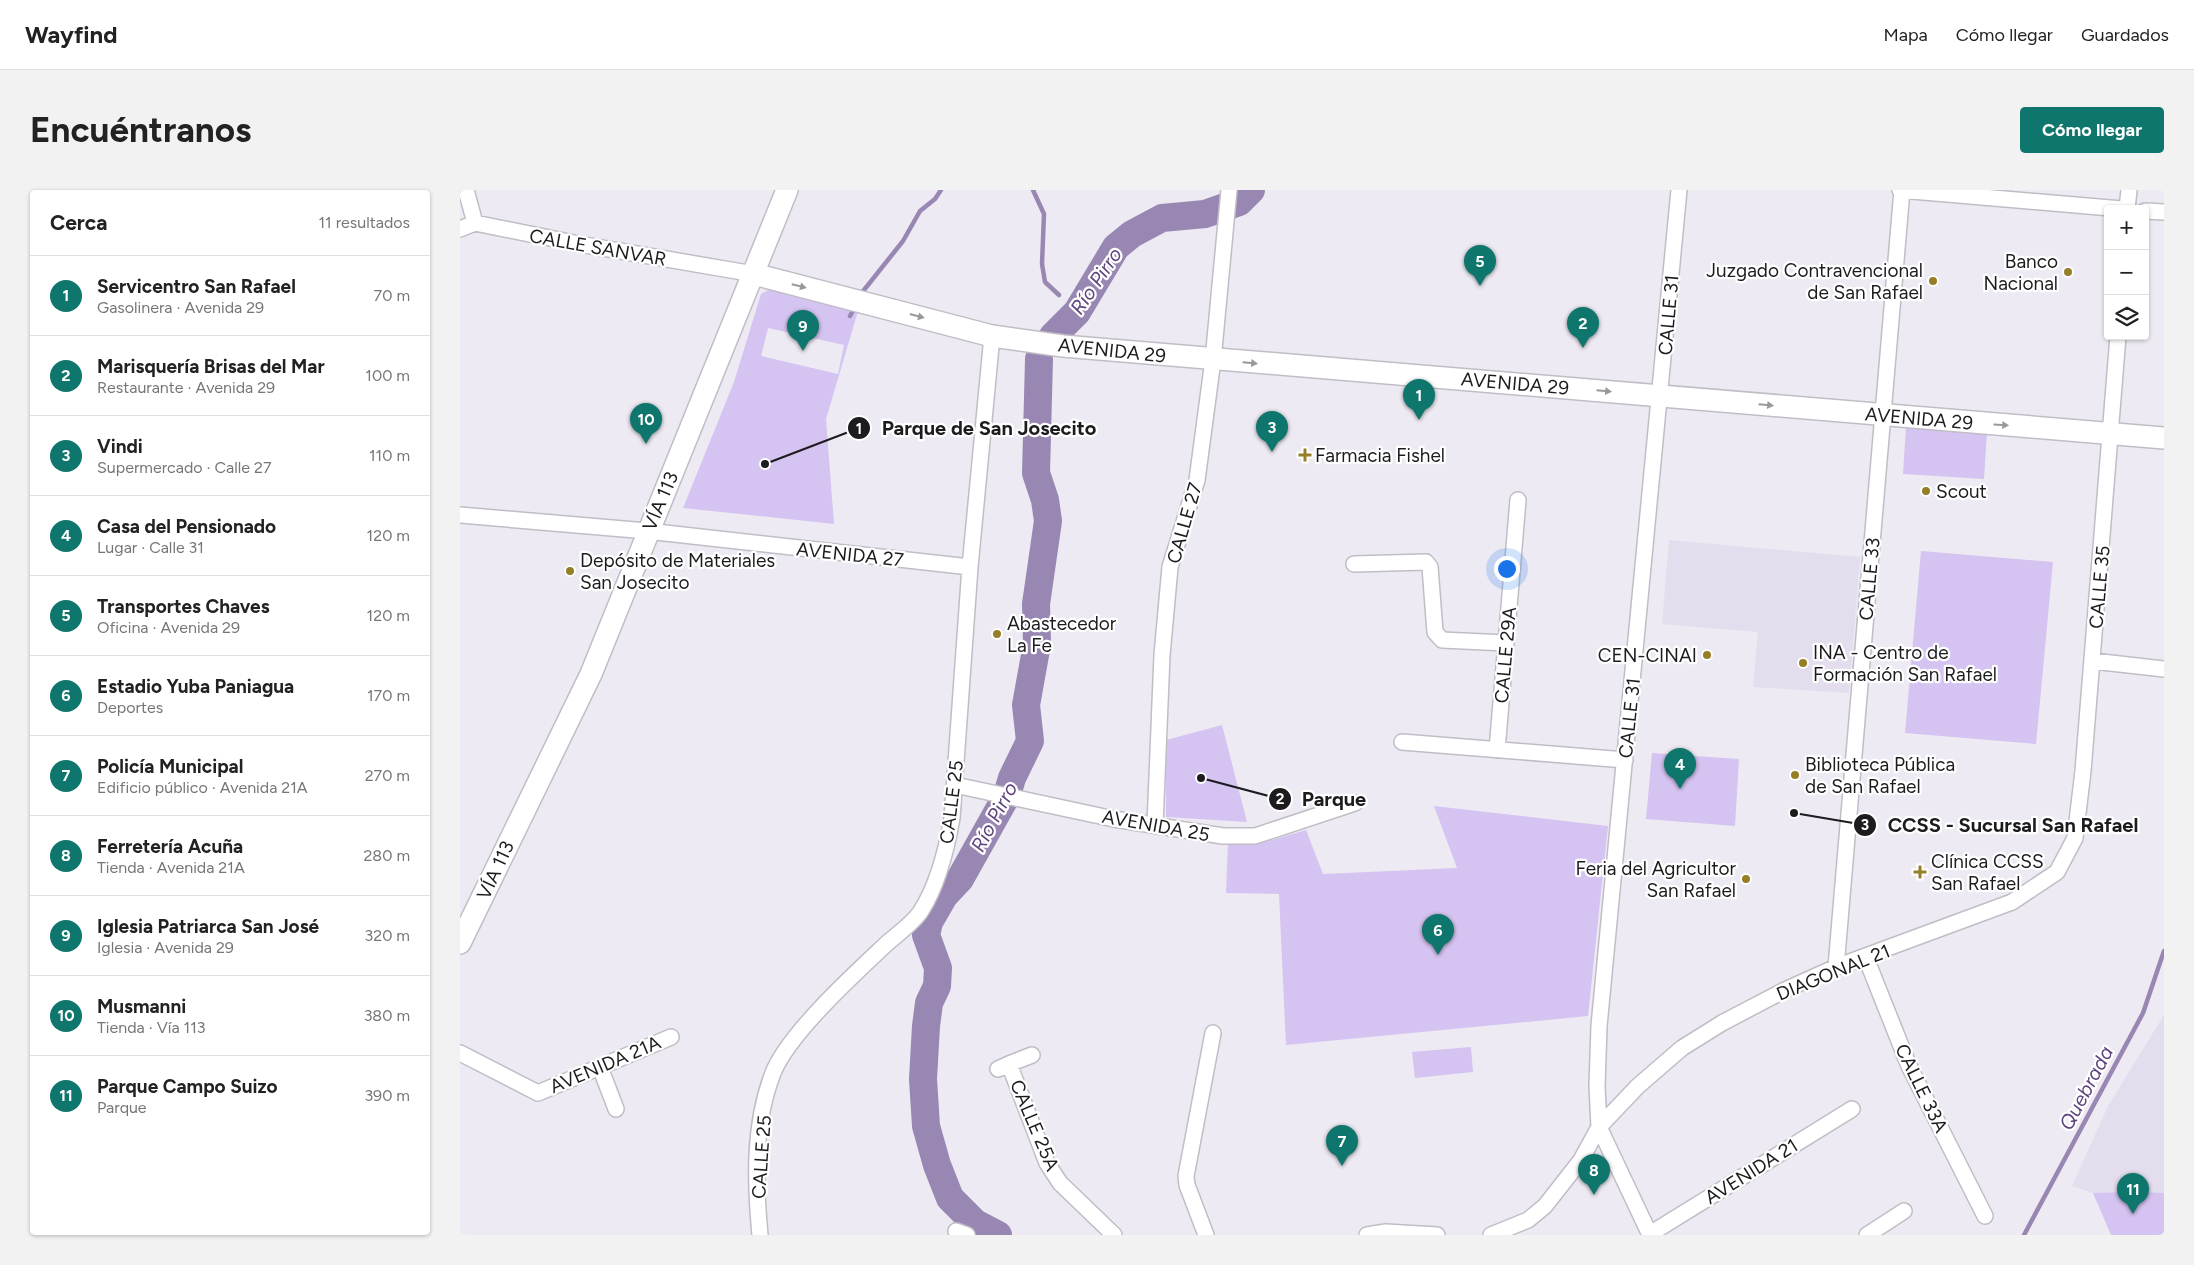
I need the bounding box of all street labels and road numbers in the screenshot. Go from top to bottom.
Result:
street label: CALLE SANVAR [528,224,668,271]
street label: CALLE 31 [1654,274,1683,356]
street label: AVENIDA 29 [1057,333,1167,368]
street label: AVENIDA 29 [1460,367,1570,400]
street label: AVENIDA 29 [1864,402,1974,435]
street label: VÍA 113 [638,468,683,534]
street label: CALLE 27 [1162,480,1207,566]
street label: AVENIDA 27 [795,537,905,572]
street label: CALLE 33 [1854,537,1885,621]
street label: CALLE 35 [2084,544,2115,630]
street label: CALLE 29A [1490,606,1521,704]
street label: CALLE 31 [1614,677,1645,759]
street label: CALLE 25 [935,759,968,845]
street label: AVENIDA 25 [1100,805,1211,846]
street label: VÍA 113 [472,837,519,903]
street label: DIAGONAL 21 [1773,939,1893,1006]
street label: AVENIDA 21A [546,1031,664,1098]
street label: CALLE 33A [1890,1040,1953,1136]
street label: CALLE 25A [1005,1076,1064,1174]
street label: CALLE 25 [747,1114,776,1200]
street label: AVENIDA 21 [1700,1134,1802,1209]

